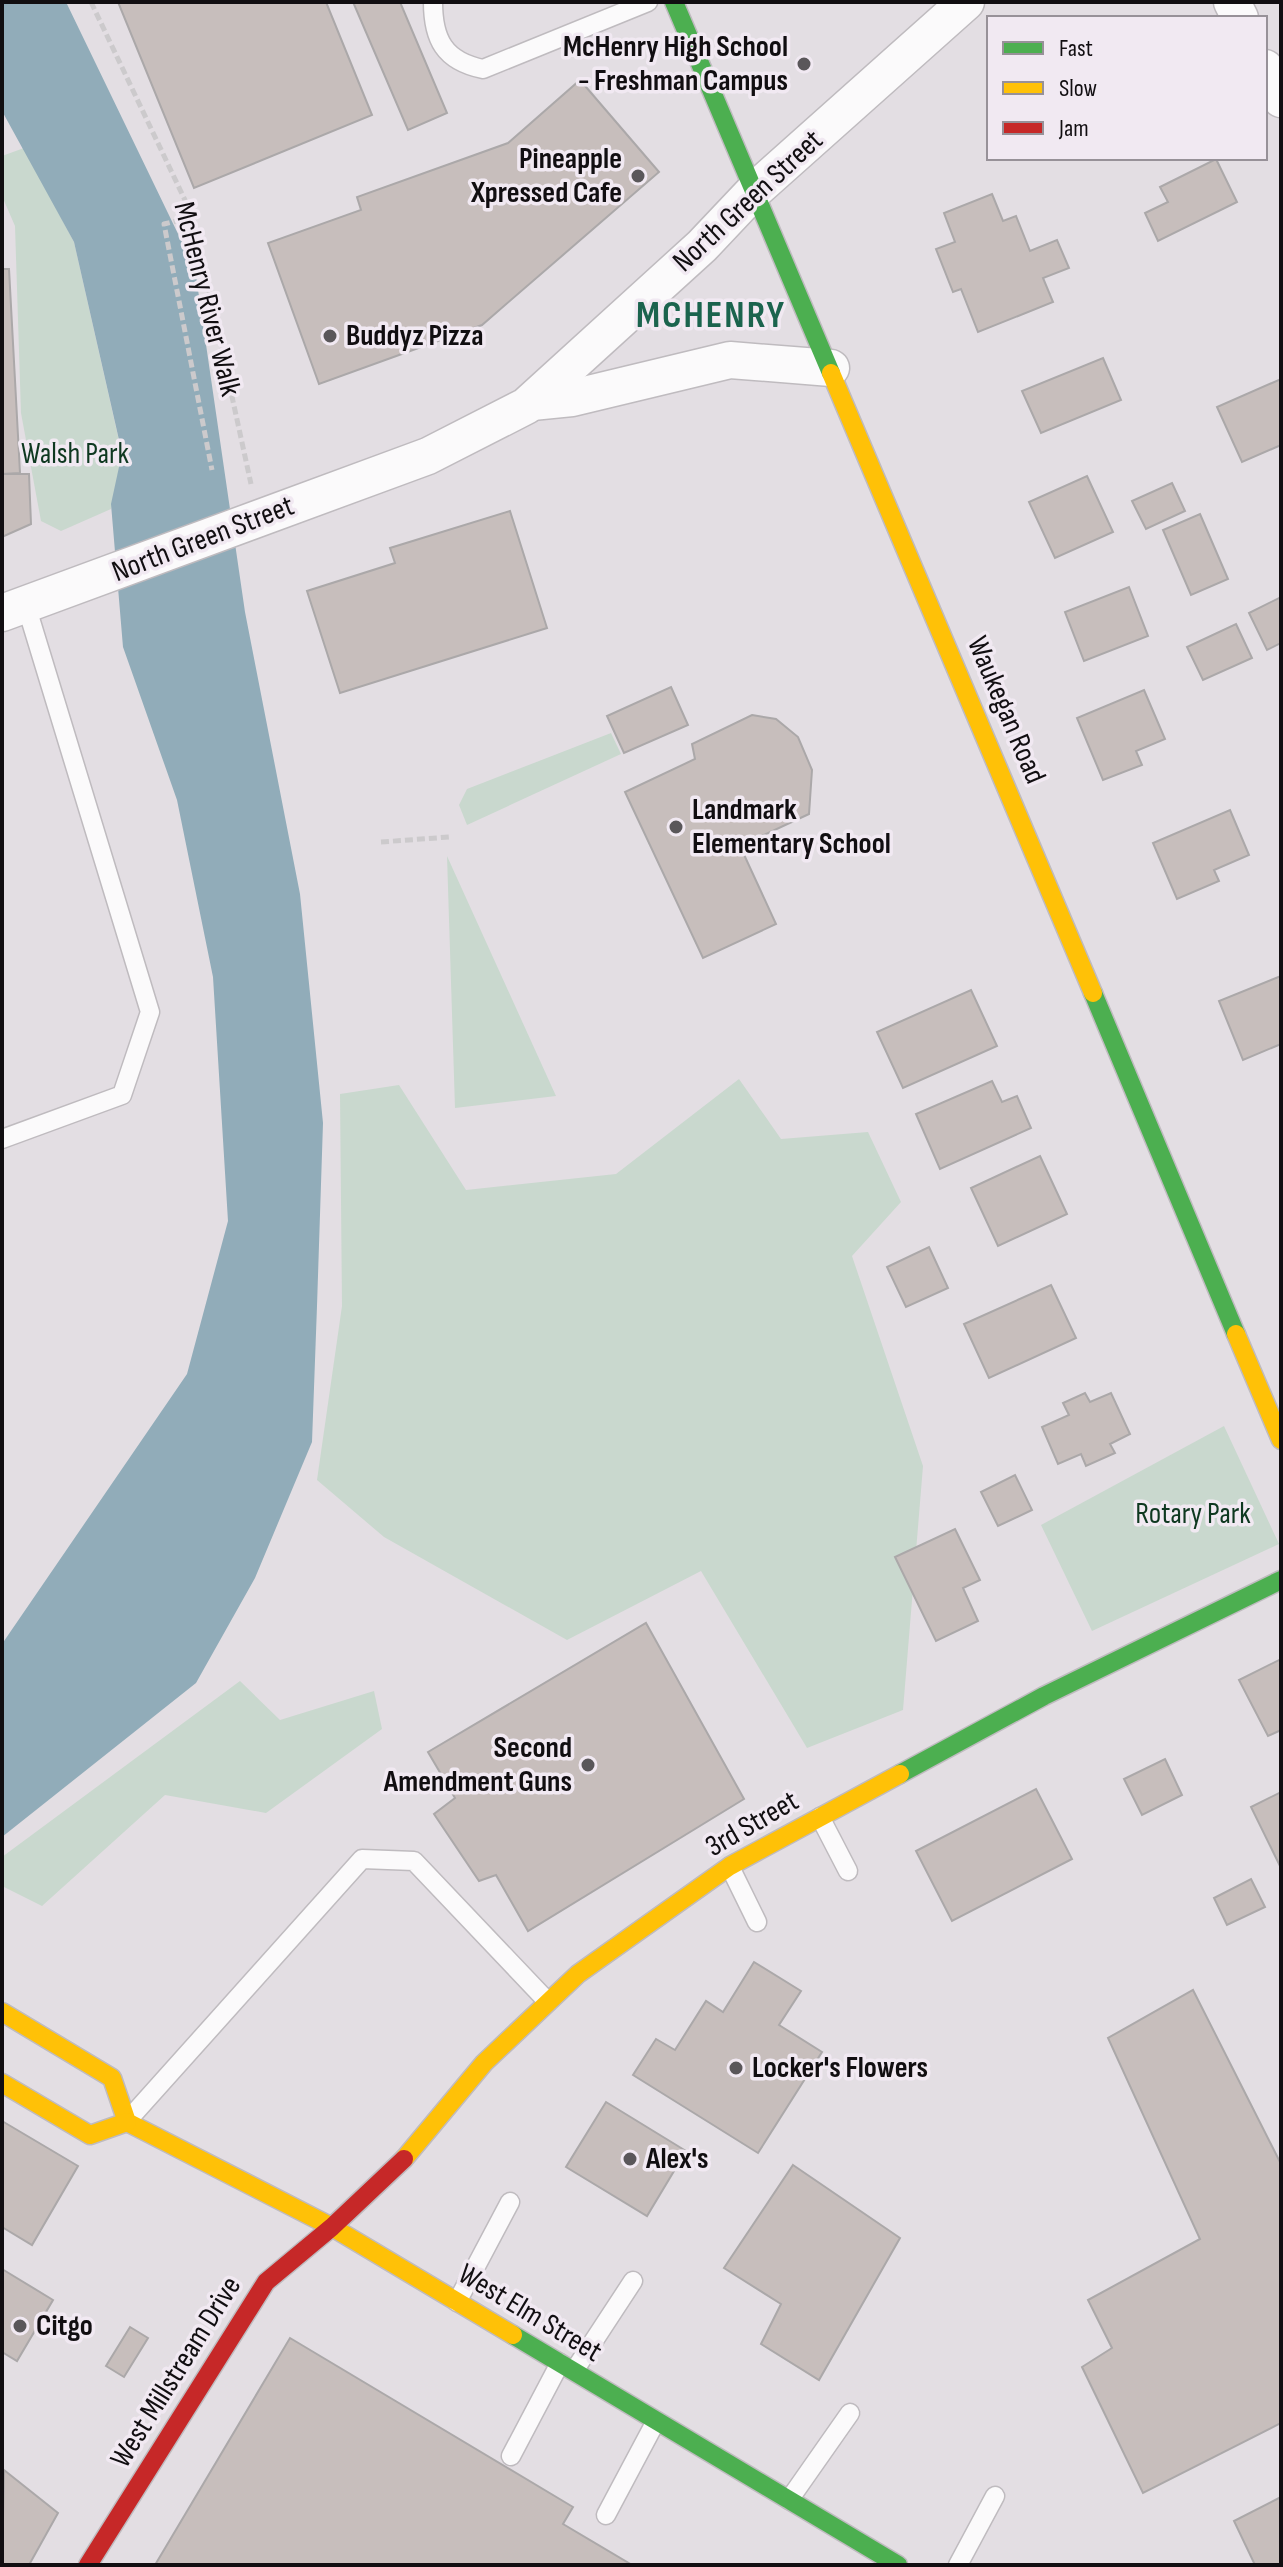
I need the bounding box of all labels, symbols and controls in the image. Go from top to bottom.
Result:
legend [987,16,1267,160]
place label: McHenry High School - Freshman Campus [563,29,788,99]
text: Fast [1059,34,1093,63]
marker: McHenry High School - Freshman Campus [795,55,813,73]
text: Slow [1059,74,1097,103]
text: Jam [1058,114,1089,143]
street label: North Green Street [666,122,830,280]
place label: Pineapple Xpressed Cafe [470,141,622,211]
marker: Pineapple Xpressed Cafe [629,167,647,185]
street label: McHenry River Walk [165,198,249,400]
district label: MCHENRY [636,293,786,338]
place label: Buddyz Pizza [346,318,483,354]
marker: Buddyz Pizza [321,327,339,345]
park label: Walsh Park [21,436,130,472]
street label: North Green Street [107,488,299,590]
street label: Waukegan Road [959,631,1053,789]
place label: Landmark Elementary School [692,792,891,862]
marker: Landmark Elementary School [667,818,685,836]
park label: Rotary Park [1135,1496,1251,1532]
place label: Second Amendment Guns [383,1730,572,1800]
marker: Second Amendment Guns [579,1756,597,1774]
street label: 3rd Street [699,1783,805,1865]
place label: Locker's Flowers [752,2050,928,2086]
marker: Locker's Flowers [727,2059,745,2077]
place label: Alex's [645,2141,709,2177]
marker: Alex's [621,2150,639,2168]
street label: West Elm Street [452,2256,608,2370]
street label: West Millstream Drive [103,2270,249,2474]
place label: Citgo [36,2308,93,2344]
marker: Citgo [11,2317,29,2335]

